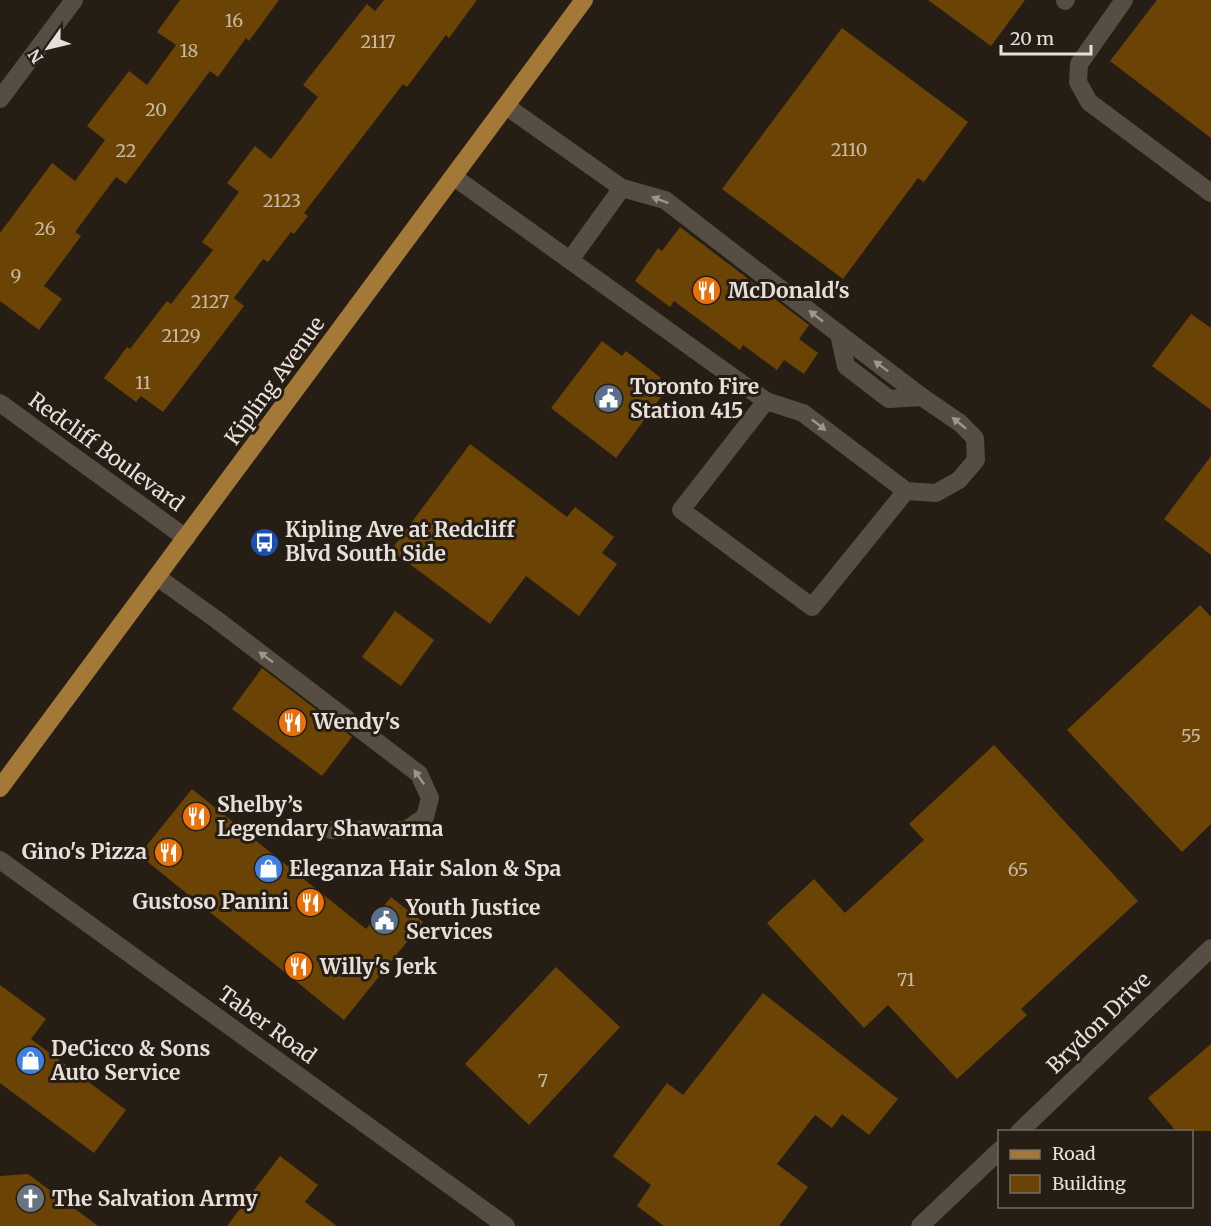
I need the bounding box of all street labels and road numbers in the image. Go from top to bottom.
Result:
street label: Kipling Avenue [219,311,330,450]
street label: Redcliff Boulevard [23,386,190,517]
street label: Brydon Drive [1041,966,1156,1079]
street label: Taber Road [213,980,322,1069]

